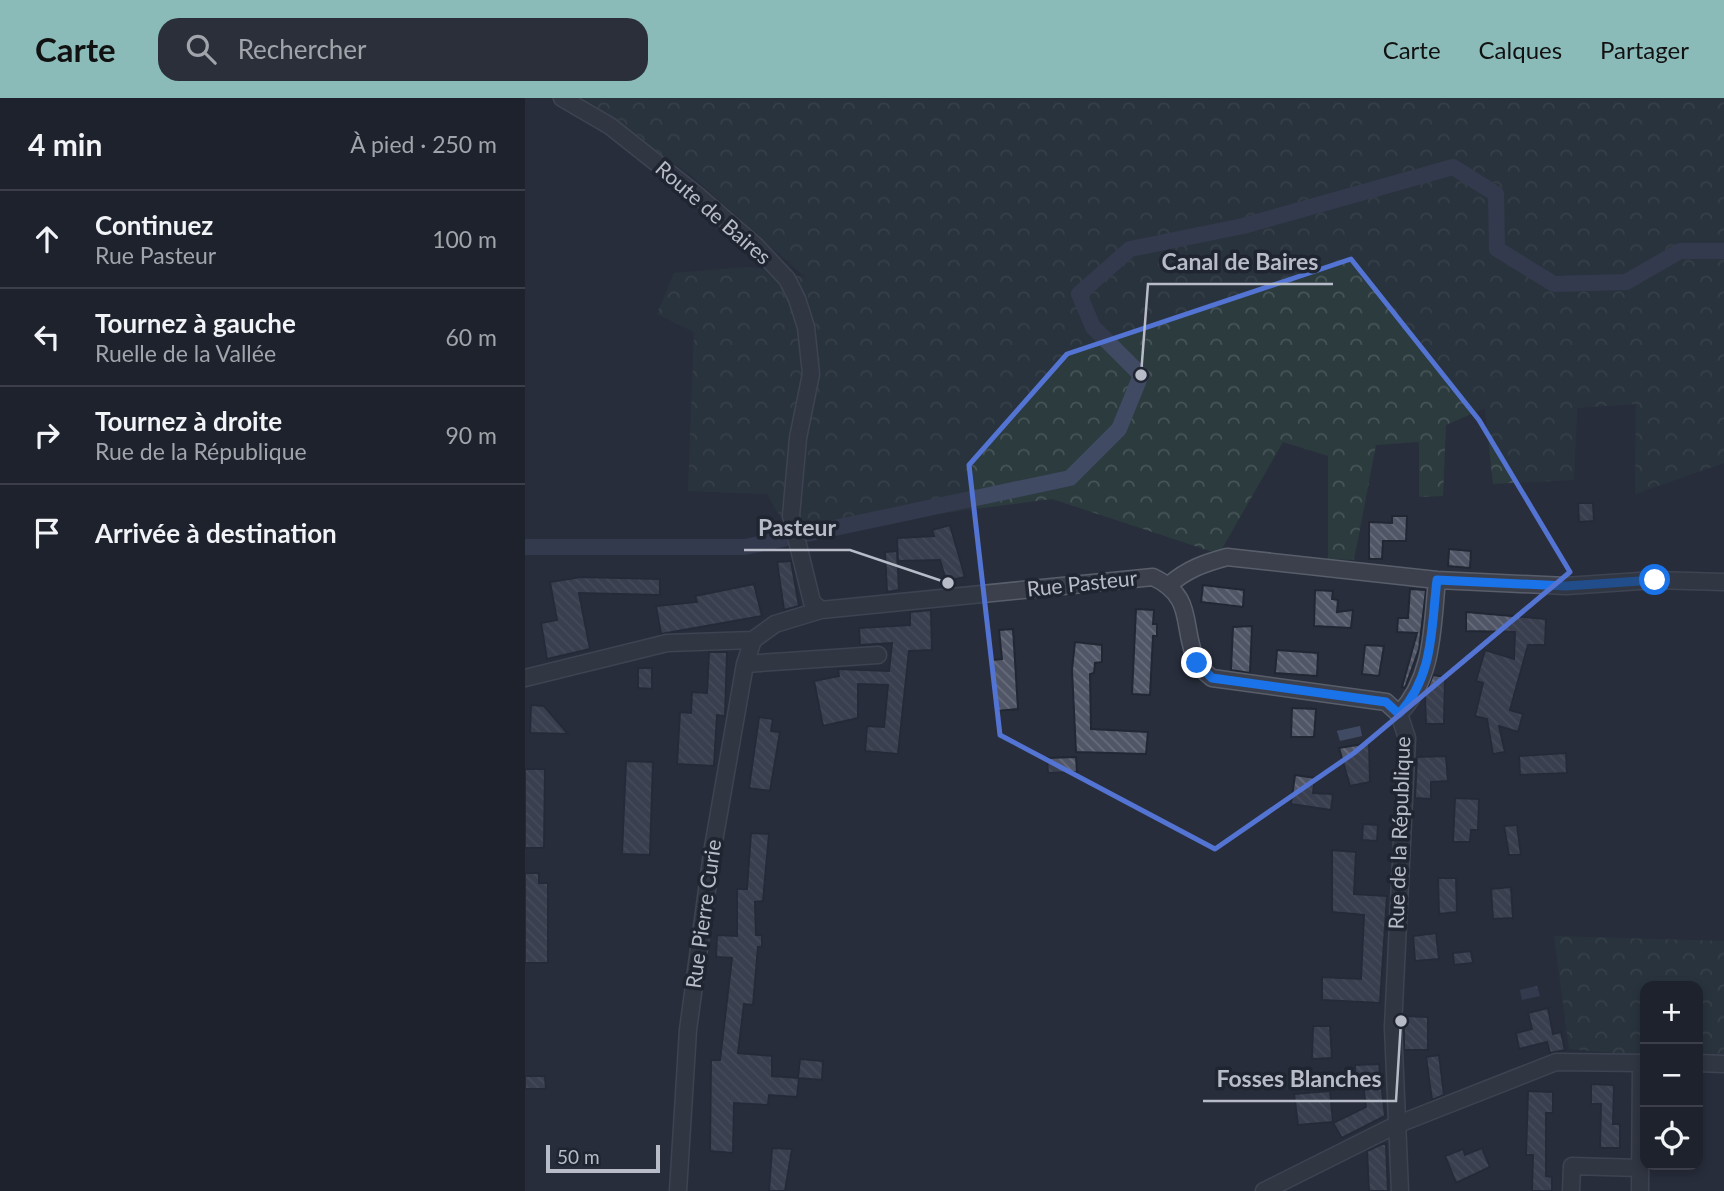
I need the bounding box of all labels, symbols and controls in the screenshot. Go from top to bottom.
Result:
search box [158,18,648,81]
text: Carte [35,29,116,69]
icon: search [182,30,220,68]
text: Rechercher [238,33,367,65]
text: Carte [1383,35,1441,64]
text: Calques [1479,35,1562,64]
text: Partager [1600,35,1689,64]
text: 4 min [28,126,102,162]
text: À pied · 250 m [350,130,497,158]
street label: Route de Baires [651,155,777,269]
text: Continuez [95,209,213,241]
icon: ahead [28,220,66,258]
text: 100 m [432,225,497,253]
callout: Canal de Baires [1148,240,1333,284]
text: Rue Pasteur [95,241,216,269]
text: Canal de Baires [1162,247,1318,275]
text: Tournez à gauche [95,307,296,339]
icon: left [28,318,66,356]
text: 60 m [446,323,497,351]
text: Ruelle de la Vallée [95,339,276,367]
text: Tournez à droite [95,405,282,437]
icon: right [28,416,66,454]
text: 90 m [446,421,497,449]
text: Rue de la République [95,437,307,465]
callout: Pasteur [744,506,850,550]
text: Pasteur [758,513,836,541]
icon: arrive [28,514,66,552]
text: Arrivée à destination [95,517,337,549]
street label: Rue Pasteur [1026,564,1139,601]
route start [1639,564,1670,595]
route end [1181,647,1212,678]
street label: Rue de la République [1383,736,1414,930]
street label: Rue Pierre Curie [680,838,725,990]
map controls [1640,981,1703,1170]
button: + [1640,981,1703,1044]
button: − [1640,1044,1703,1107]
callout: Fosses Blanches [1203,1057,1396,1101]
text: Fosses Blanches [1216,1064,1382,1092]
button: locate [1640,1107,1703,1170]
scale bar [546,1142,660,1174]
text: 50 m [557,1145,600,1168]

